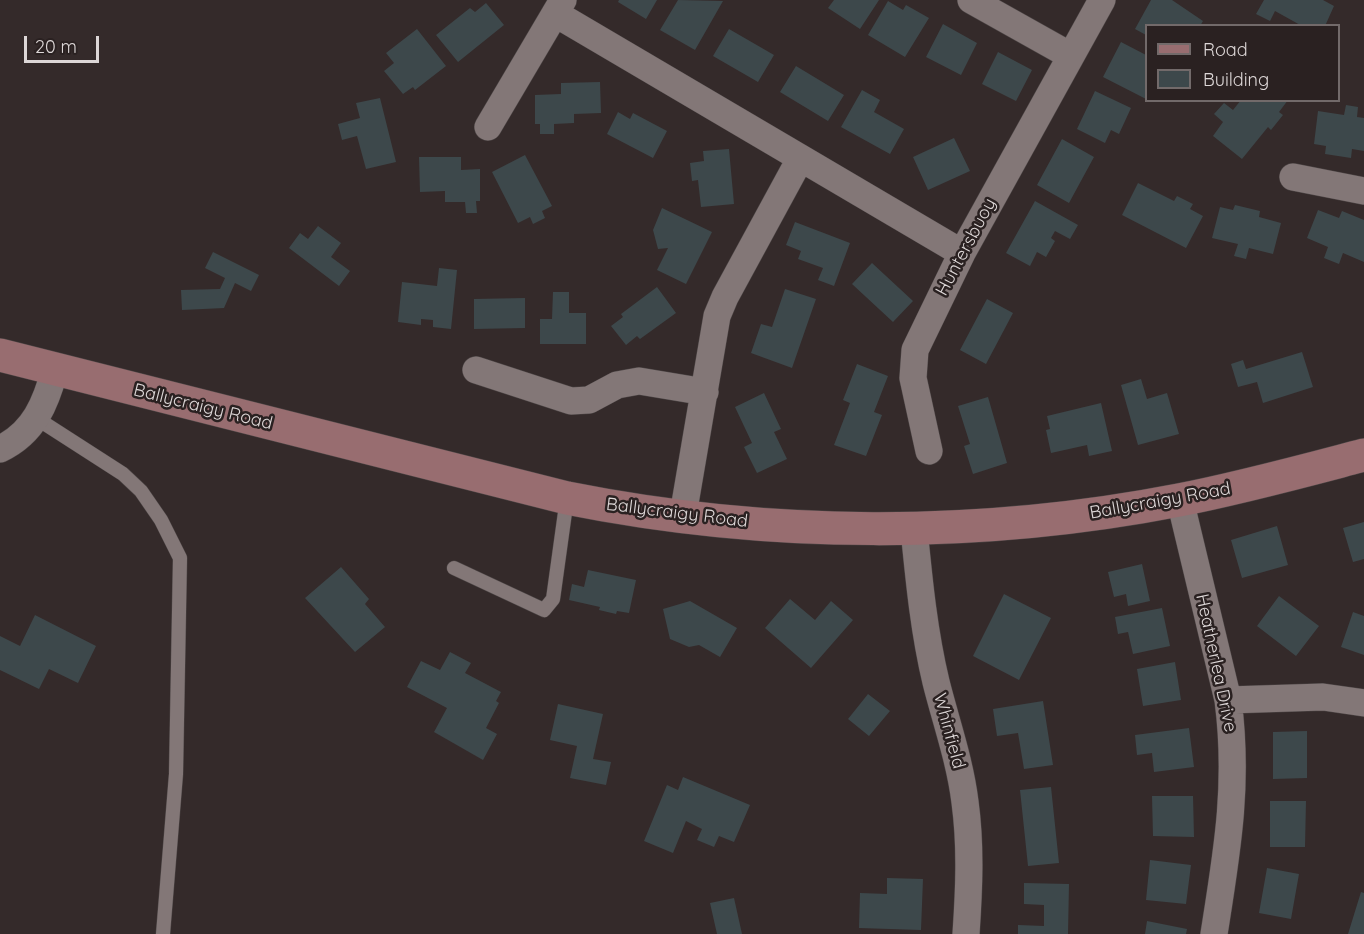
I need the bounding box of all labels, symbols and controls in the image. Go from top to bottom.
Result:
scale bar [27,24,102,62]
legend [1145,24,1340,102]
text: 20 m [35,35,77,58]
text: Road [1203,38,1248,61]
text: Building [1203,68,1269,91]
street label: Huntersbuoy [931,195,1001,299]
street label: Ballycraigy Road [131,379,275,435]
street label: Ballycraigy Road [1088,478,1232,524]
street label: Ballycraigy Road [605,494,749,532]
street label: Heatherlea Drive [1191,592,1241,734]
street label: Whinfield [929,691,969,771]

